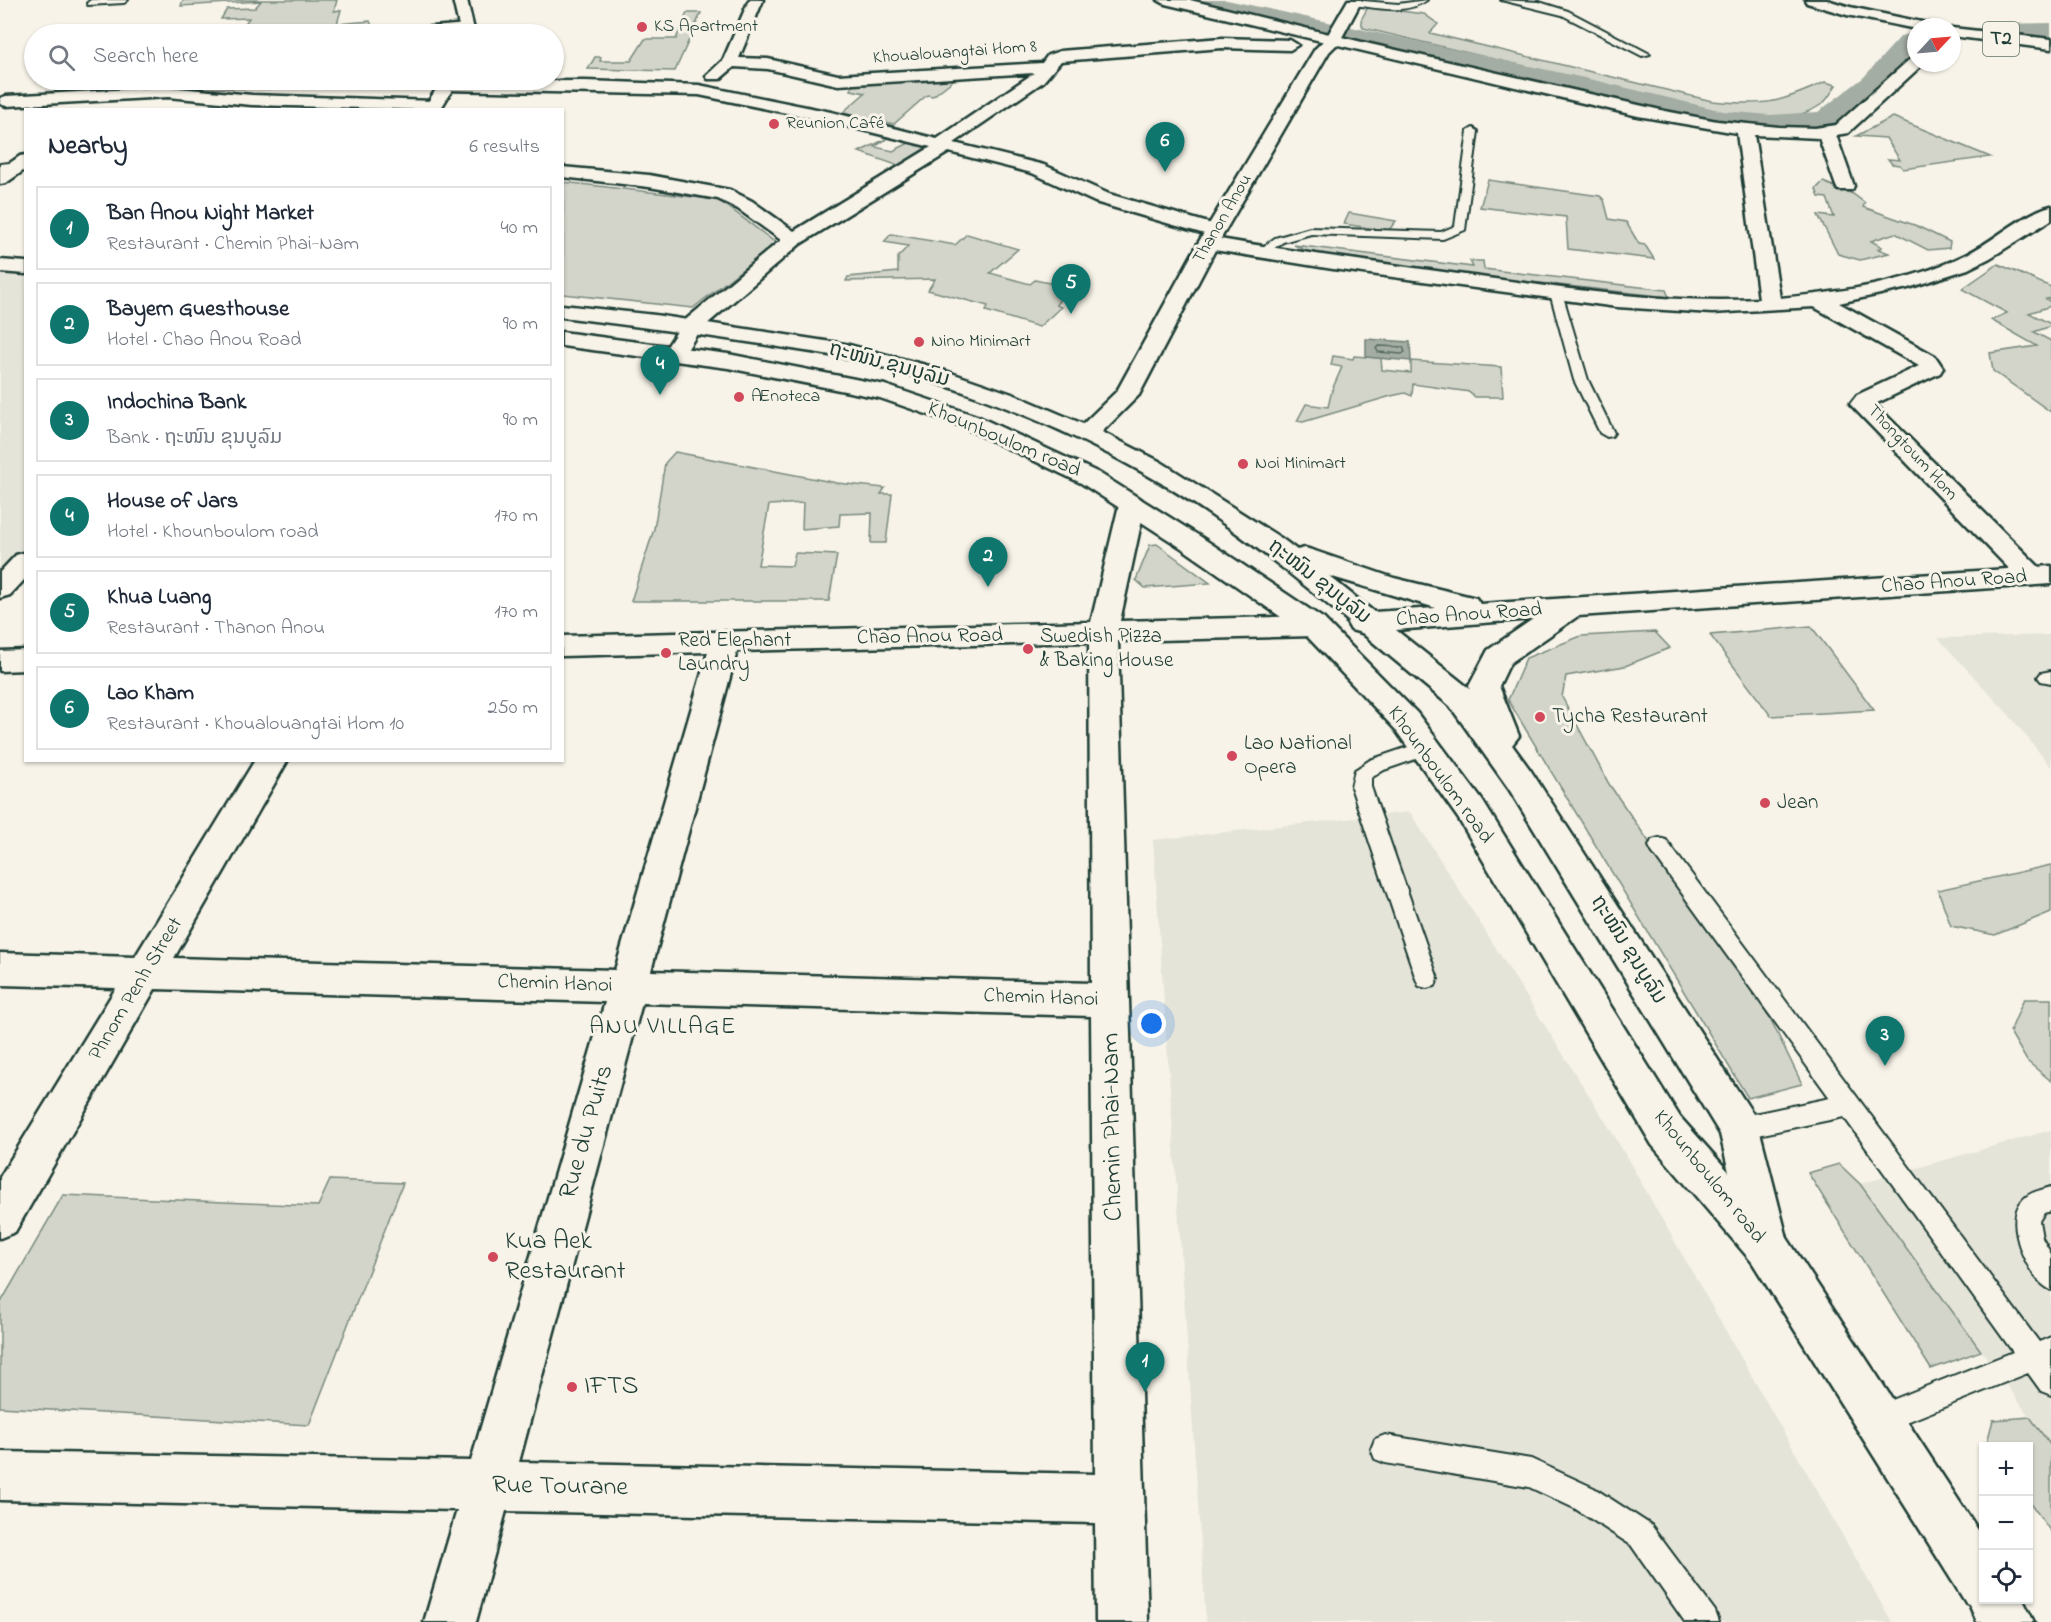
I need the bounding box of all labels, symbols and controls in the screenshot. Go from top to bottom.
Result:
place label: KS Apartment [654,14,758,40]
north arrow [1907,18,1961,72]
marker: KS Apartment [635,20,649,34]
road number: T2 [1983,22,2019,56]
search box [24,24,564,90]
street label: Khoualouangtai Hom 8 [872,34,1038,73]
icon: search [45,41,78,74]
text: Search here [93,41,198,73]
place label: Reunion Café [786,111,885,137]
marker: Reunion Café [767,117,781,131]
pin: 6 [1146,122,1184,172]
text: Nearby [48,128,127,166]
text: 6 results [469,133,540,162]
street label: Thanon Anou [1187,169,1259,269]
text: Ban Anou Night Market [107,198,314,230]
text: 1 [66,214,73,243]
text: 40 m [501,214,538,243]
text: Restaurant · Chemin Phai-Nam [107,230,359,259]
pin: 5 [1052,264,1090,314]
text: Bayern Guesthouse [107,294,289,326]
text: 2 [65,310,74,339]
text: 90 m [503,310,538,339]
text: Hotel · Chao Anou Road [107,326,301,355]
place label: Nino Minimart [931,329,1031,355]
street label: ຖະໜົນ ຂຸນບູລົມ [825,334,953,396]
marker: Nino Minimart [912,335,926,349]
pin: 4 [640,346,680,395]
place label: Ænoteca [751,384,820,410]
text: Indochina Bank [107,387,246,419]
marker: Ænoteca [732,390,746,404]
street label: Khounboulom road [923,394,1085,486]
street label: Thongtoum Hom [1860,399,1964,508]
text: 3 [65,406,74,435]
text: 90 m [503,406,538,435]
text: Bank · ຖະໜົນ ຂຸນບູລົມ [107,424,282,453]
place label: Noi Minimart [1255,451,1346,477]
marker: Noi Minimart [1236,457,1250,471]
text: House of Jars [107,486,238,518]
text: 4 [65,502,74,531]
text: 170 m [494,502,538,531]
text: Hotel · Khounboulom road [107,518,318,547]
street label: ຖະໜົນ ຂຸນບູລົມ [1261,532,1377,632]
pin: 2 [968,538,1008,587]
street label: Chao Anou Road [1880,562,2028,602]
text: Khua Luang [107,582,211,614]
street label: Chao Anou Road [1395,595,1543,635]
text: 5 [64,598,75,627]
text: 170 m [494,598,538,627]
text: Restaurant · Thanon Anou [107,614,325,643]
street label: Chao Anou Road [857,621,1003,653]
place label: Swedish Pizza & Baking House [1040,622,1174,678]
place label: Red Elephant Laundry [678,626,791,682]
marker: Swedish Pizza & Baking House [1021,642,1035,656]
marker: Red Elephant Laundry [659,646,673,660]
text: Lao Kham [107,678,194,710]
text: 6 [65,694,74,723]
text: 250 m [487,694,538,723]
street label: Khounboulom road [1380,700,1500,850]
place label: Tycha Restaurant [1552,702,1708,734]
text: Restaurant · Khoualouangtai Hom 10 [107,710,404,739]
marker: Tycha Restaurant [1533,710,1547,724]
place label: Lao National Opera [1244,729,1352,783]
marker: Lao National Opera [1225,749,1239,763]
place label: Jean [1777,788,1818,818]
marker: Jean [1758,796,1772,810]
street label: ຖະໜົນ ຂຸນບູລົມ [1582,889,1674,1011]
street label: Phnom Penh Street [81,912,191,1066]
street label: Chemin Hanoi [497,967,613,1001]
street label: Chemin Hanoi [983,981,1099,1015]
your location [1137,1009,1166,1038]
district label: ANU VILLAGE [589,1010,737,1045]
pin: 3 [1866,1016,1904,1066]
street label: Chemin Phai-Nam [1092,1032,1134,1222]
street label: Rue du Puits [550,1060,624,1204]
street label: Khounboulom road [1646,1104,1772,1250]
place label: Kua Aek Restaurant [505,1223,626,1291]
marker: Kua Aek Restaurant [486,1250,500,1264]
pin: 1 [1126,1342,1164,1392]
place label: IFTS [584,1368,639,1406]
marker: IFTS [565,1380,579,1394]
map controls [1979,1442,2033,1604]
button: + [1979,1442,2033,1496]
street label: Rue Tourane [492,1467,629,1507]
button: − [1979,1496,2033,1550]
button: locate [1979,1550,2033,1604]

